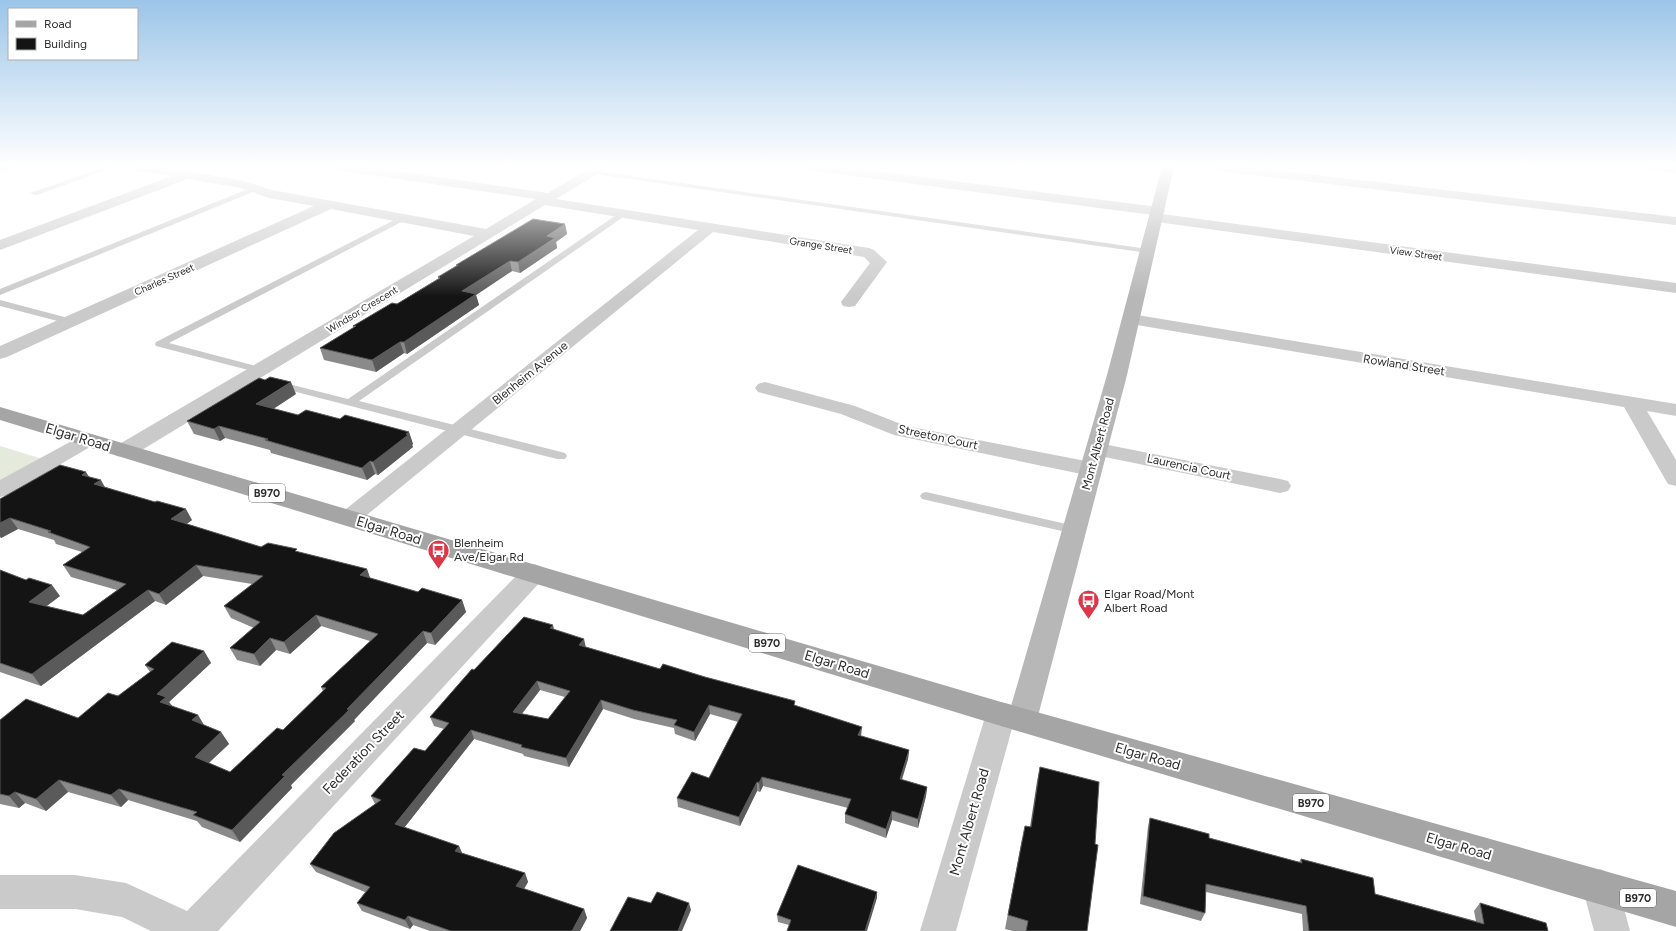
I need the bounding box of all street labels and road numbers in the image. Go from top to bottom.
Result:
street label: Grange Street [789,234,853,257]
street label: View Street [1389,243,1443,264]
street label: Charles Street [132,260,196,298]
street label: Windsor Crescent [324,283,400,336]
street label: Blenheim Avenue [489,338,571,408]
street label: Rowland Street [1362,352,1446,378]
street label: Mont Albert Road [1079,396,1117,492]
street label: Elgar Road [43,420,112,455]
street label: Streeton Court [897,422,980,452]
street label: Laurencia Court [1146,451,1233,483]
road number: B970 [249,484,285,502]
street label: Elgar Road [354,513,423,548]
road number: B970 [749,634,785,652]
street label: Elgar Road [802,647,871,682]
street label: Federation Street [319,707,408,798]
street label: Elgar Road [1113,739,1182,774]
street label: Mont Albert Road [946,767,993,878]
road number: B970 [1293,794,1329,812]
street label: Elgar Road [1424,829,1493,864]
road number: B970 [1620,889,1656,907]

